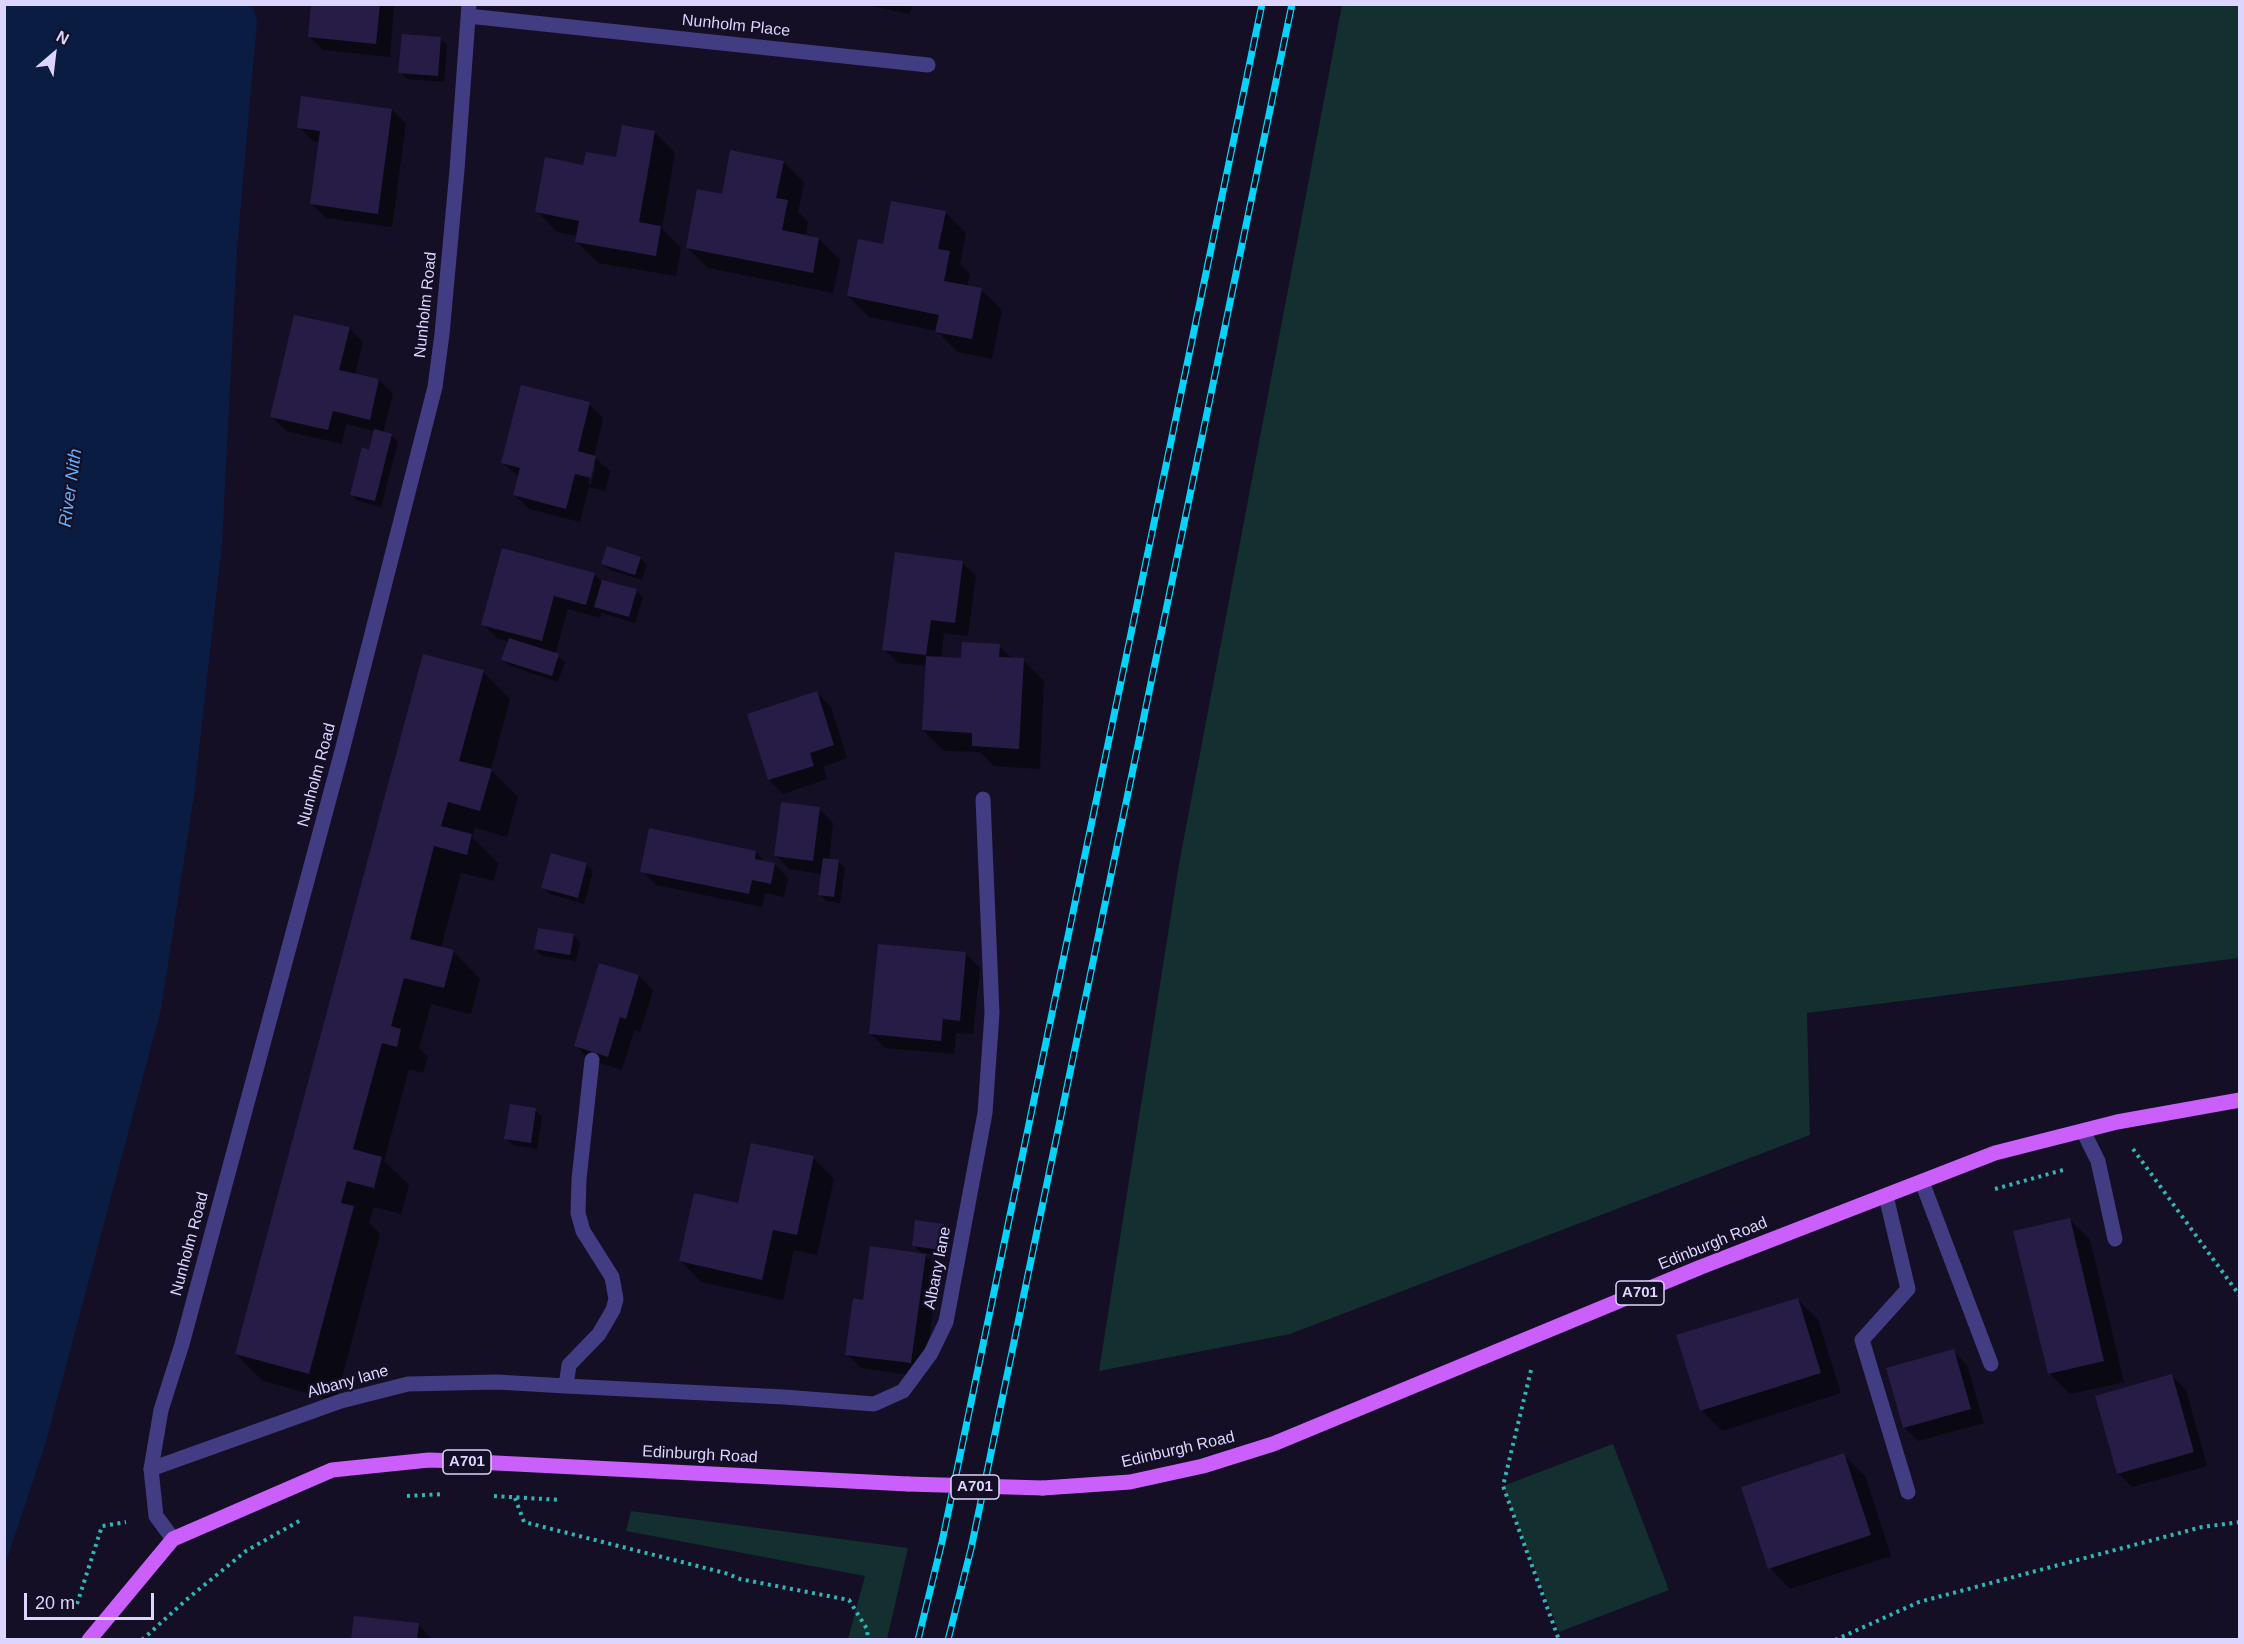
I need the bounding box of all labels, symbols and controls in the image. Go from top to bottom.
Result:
street label: Nunholm Place [681,11,791,41]
north arrow [24,24,84,84]
text: N [54,27,72,48]
street label: Nunholm Road [411,251,441,359]
water label: River Nith [55,447,87,529]
street label: Nunholm Road [294,721,340,829]
street label: Nunholm Road [167,1190,213,1298]
street label: Edinburgh Road [1656,1213,1770,1275]
street label: Albany lane [921,1225,955,1311]
road number: A701 [1616,1281,1664,1305]
street label: Albany lane [305,1361,391,1403]
street label: Edinburgh Road [1120,1428,1236,1472]
street label: Edinburgh Road [642,1442,758,1468]
road number: A701 [443,1450,491,1474]
road number: A701 [951,1475,999,1499]
scale bar [27,1581,158,1619]
text: 20 m [35,1593,75,1613]

